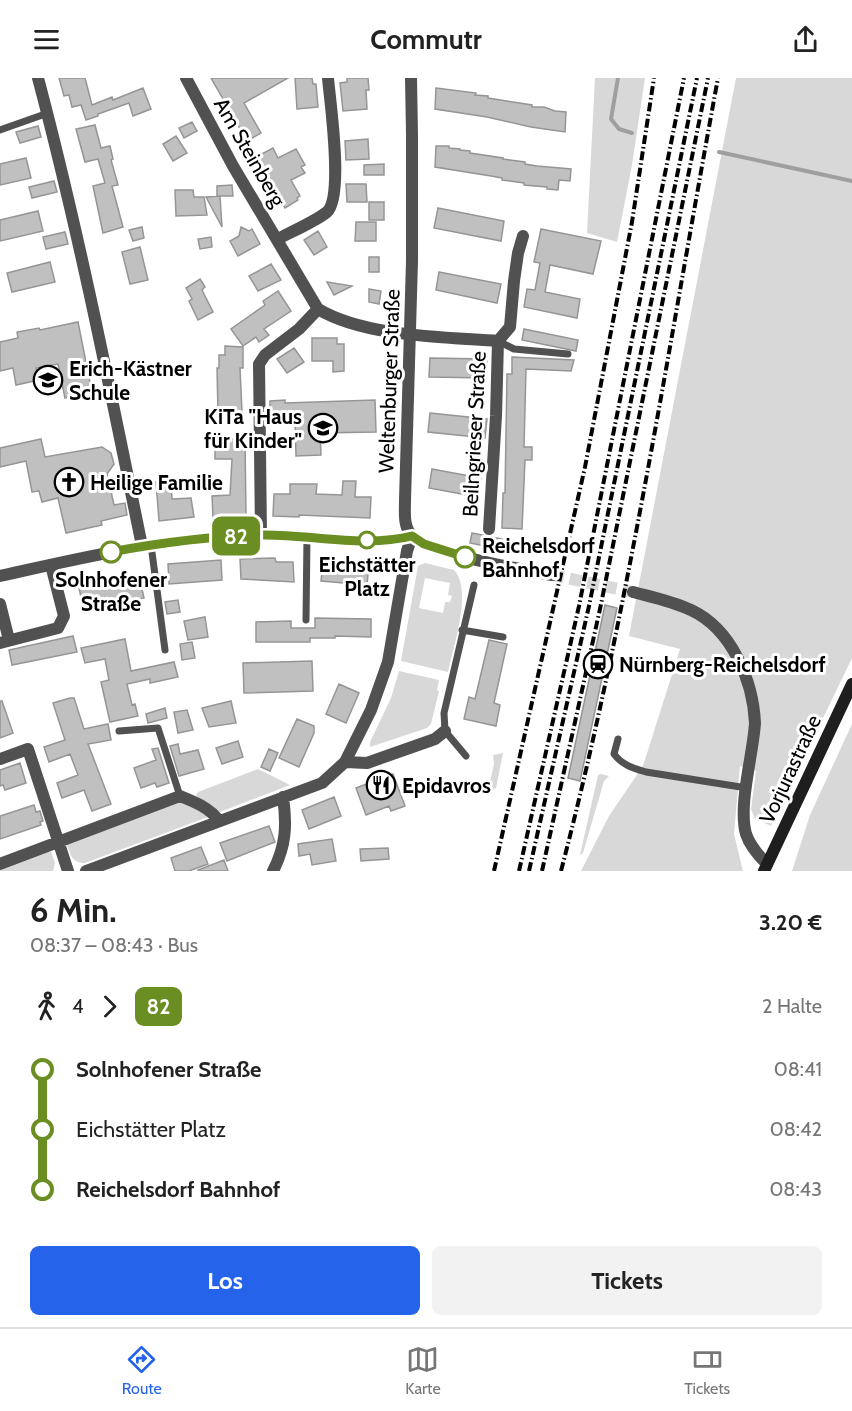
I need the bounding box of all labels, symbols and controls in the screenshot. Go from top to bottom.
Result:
icon: menu [30,23,63,56]
text: Commutr [370,23,482,56]
icon: share [789,23,822,56]
street label: Am Steinberg [209,93,291,211]
street label: Weltenburger Straße [373,288,405,473]
street label: Beilngrieser Straße [457,350,491,517]
place label: Erich-Kästner Schule [69,356,192,405]
school or university icon: Erich-Kästner Schule [32,364,64,396]
place label: KiTa "Haus für Kinder" [204,404,302,453]
school or university icon: KiTa "Haus für Kinder" [307,412,339,444]
church icon: Heilige Familie [53,466,85,498]
place label: Heilige Familie [90,470,223,495]
line badge: 82 [209,516,263,556]
text: 82 [224,524,248,549]
marker: Eichstätter Platz [358,531,376,549]
place label: Reichelsdorf Bahnhof [482,533,595,582]
marker: Solnhofener Straße [100,541,122,563]
marker: Reichelsdorf Bahnhof [454,546,476,568]
place label: Eichstätter Platz [319,552,416,601]
place label: Solnhofener Straße [55,567,167,616]
station icon: Nürnberg-Reichelsdorf [582,648,614,680]
place label: Nürnberg-Reichelsdorf [619,652,826,677]
street label: Vorjurastraße [754,711,827,828]
restaurant icon: Epidavros [365,769,397,801]
place label: Epidavros [402,773,491,798]
text: 6 Min. [30,890,117,930]
text: 3.20 € [759,909,822,936]
text: 08:37 – 08:43 · Bus [30,933,198,957]
icon: walk [30,990,63,1023]
icon: forward [93,990,126,1023]
text: 4 [72,994,84,1018]
text: 82 [147,994,170,1019]
text: 2 Halte [762,994,822,1018]
text: Solnhofener Straße [76,1056,261,1083]
text: 08:41 [774,1057,822,1081]
text: Eichstätter Platz [76,1116,226,1143]
text: 08:42 [770,1117,822,1141]
text: Reichelsdorf Bahnhof [76,1176,280,1203]
text: 08:43 [769,1177,822,1201]
button: Los [30,1246,420,1315]
button: Tickets [432,1246,822,1315]
tab: Route [122,1343,162,1398]
tab: Karte [405,1343,441,1398]
tab: Tickets [684,1343,730,1398]

